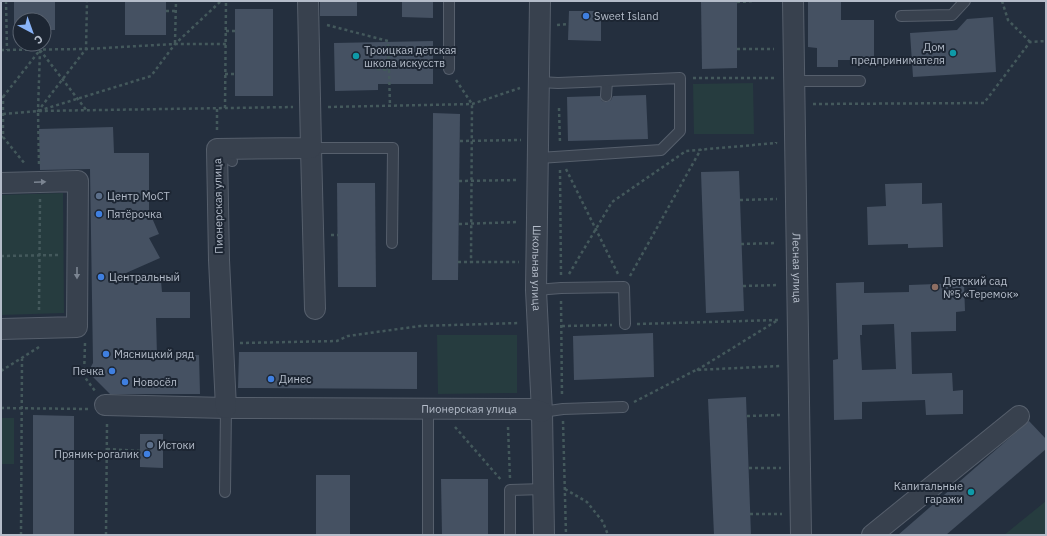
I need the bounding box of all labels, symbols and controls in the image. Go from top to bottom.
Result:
place label: Sweet Island [594,9,659,23]
marker: Sweet Island [581,11,591,21]
north arrow [12,12,52,52]
text: С [31,32,46,47]
place label: Дом предпринимателя [851,40,945,67]
place label: Троицкая детская школа искусств [364,43,456,70]
marker: Дом предпринимателя [948,48,958,58]
marker: Троицкая детская школа искусств [351,51,361,61]
street label: Пионерская улица [210,158,226,254]
one-way arrow [34,178,46,185]
place label: Центр МоСТ [107,189,171,203]
marker: Центр МоСТ [94,191,104,201]
place label: Пятёрочка [107,207,162,221]
marker: Пятёрочка [94,209,104,219]
street label: Школьная улица [529,225,544,311]
street label: Лесная улица [789,233,805,303]
one-way arrow [74,267,80,280]
place label: Центральный [109,270,180,284]
marker: Центральный [96,272,106,282]
place label: Детский сад №5 «Теремок» [943,274,1019,301]
marker: Детский сад №5 «Теремок» [930,282,940,292]
place label: Мясницкий ряд [114,347,195,361]
marker: Мясницкий ряд [101,349,111,359]
place label: Печка [73,364,104,378]
marker: Печка [107,366,117,376]
place label: Динес [279,372,312,386]
marker: Динес [266,374,276,384]
place label: Новосёл [133,375,177,389]
marker: Новосёл [120,377,130,387]
street label: Пионерская улица [421,402,517,416]
place label: Истоки [158,438,195,452]
marker: Истоки [145,440,155,450]
place label: Пряник-рогалик [54,447,139,461]
marker: Пряник-рогалик [142,449,152,459]
place label: Капитальные гаражи [894,479,963,506]
marker: Капитальные гаражи [966,487,976,497]

